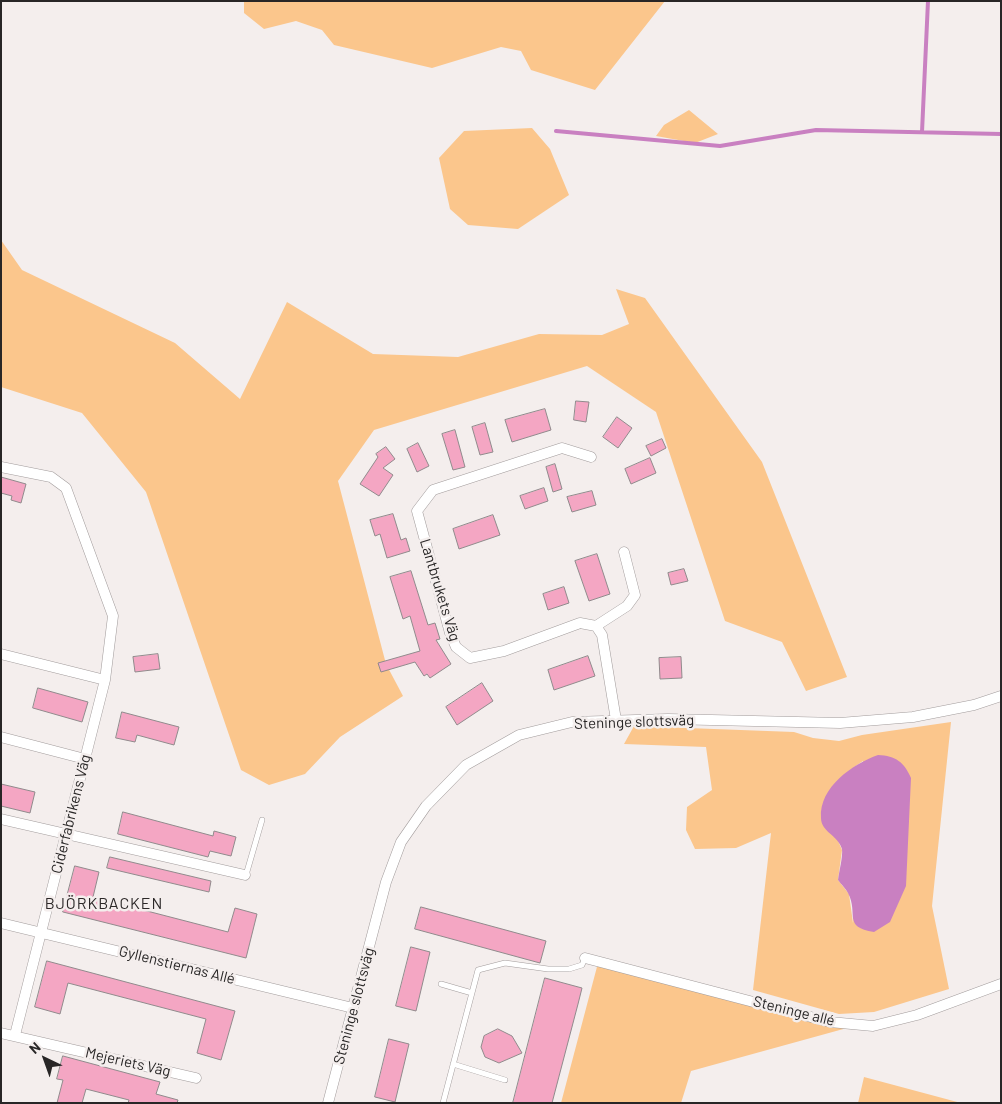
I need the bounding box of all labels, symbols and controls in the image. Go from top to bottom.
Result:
street label: Lantbrukets Väg [416,537,464,643]
street label: Steninge slottsväg [574,711,694,733]
street label: Ciderfabrikens Väg [47,752,95,876]
district label: BJÖRKBACKEN [43,894,165,914]
street label: Gyllenstiernas Allé [117,942,237,988]
street label: Steninge slottsväg [330,946,378,1066]
street label: Steninge allé [751,992,837,1030]
north arrow [20,1034,70,1084]
text: N [25,1038,44,1057]
street label: Mejeriets Väg [84,1043,172,1081]

